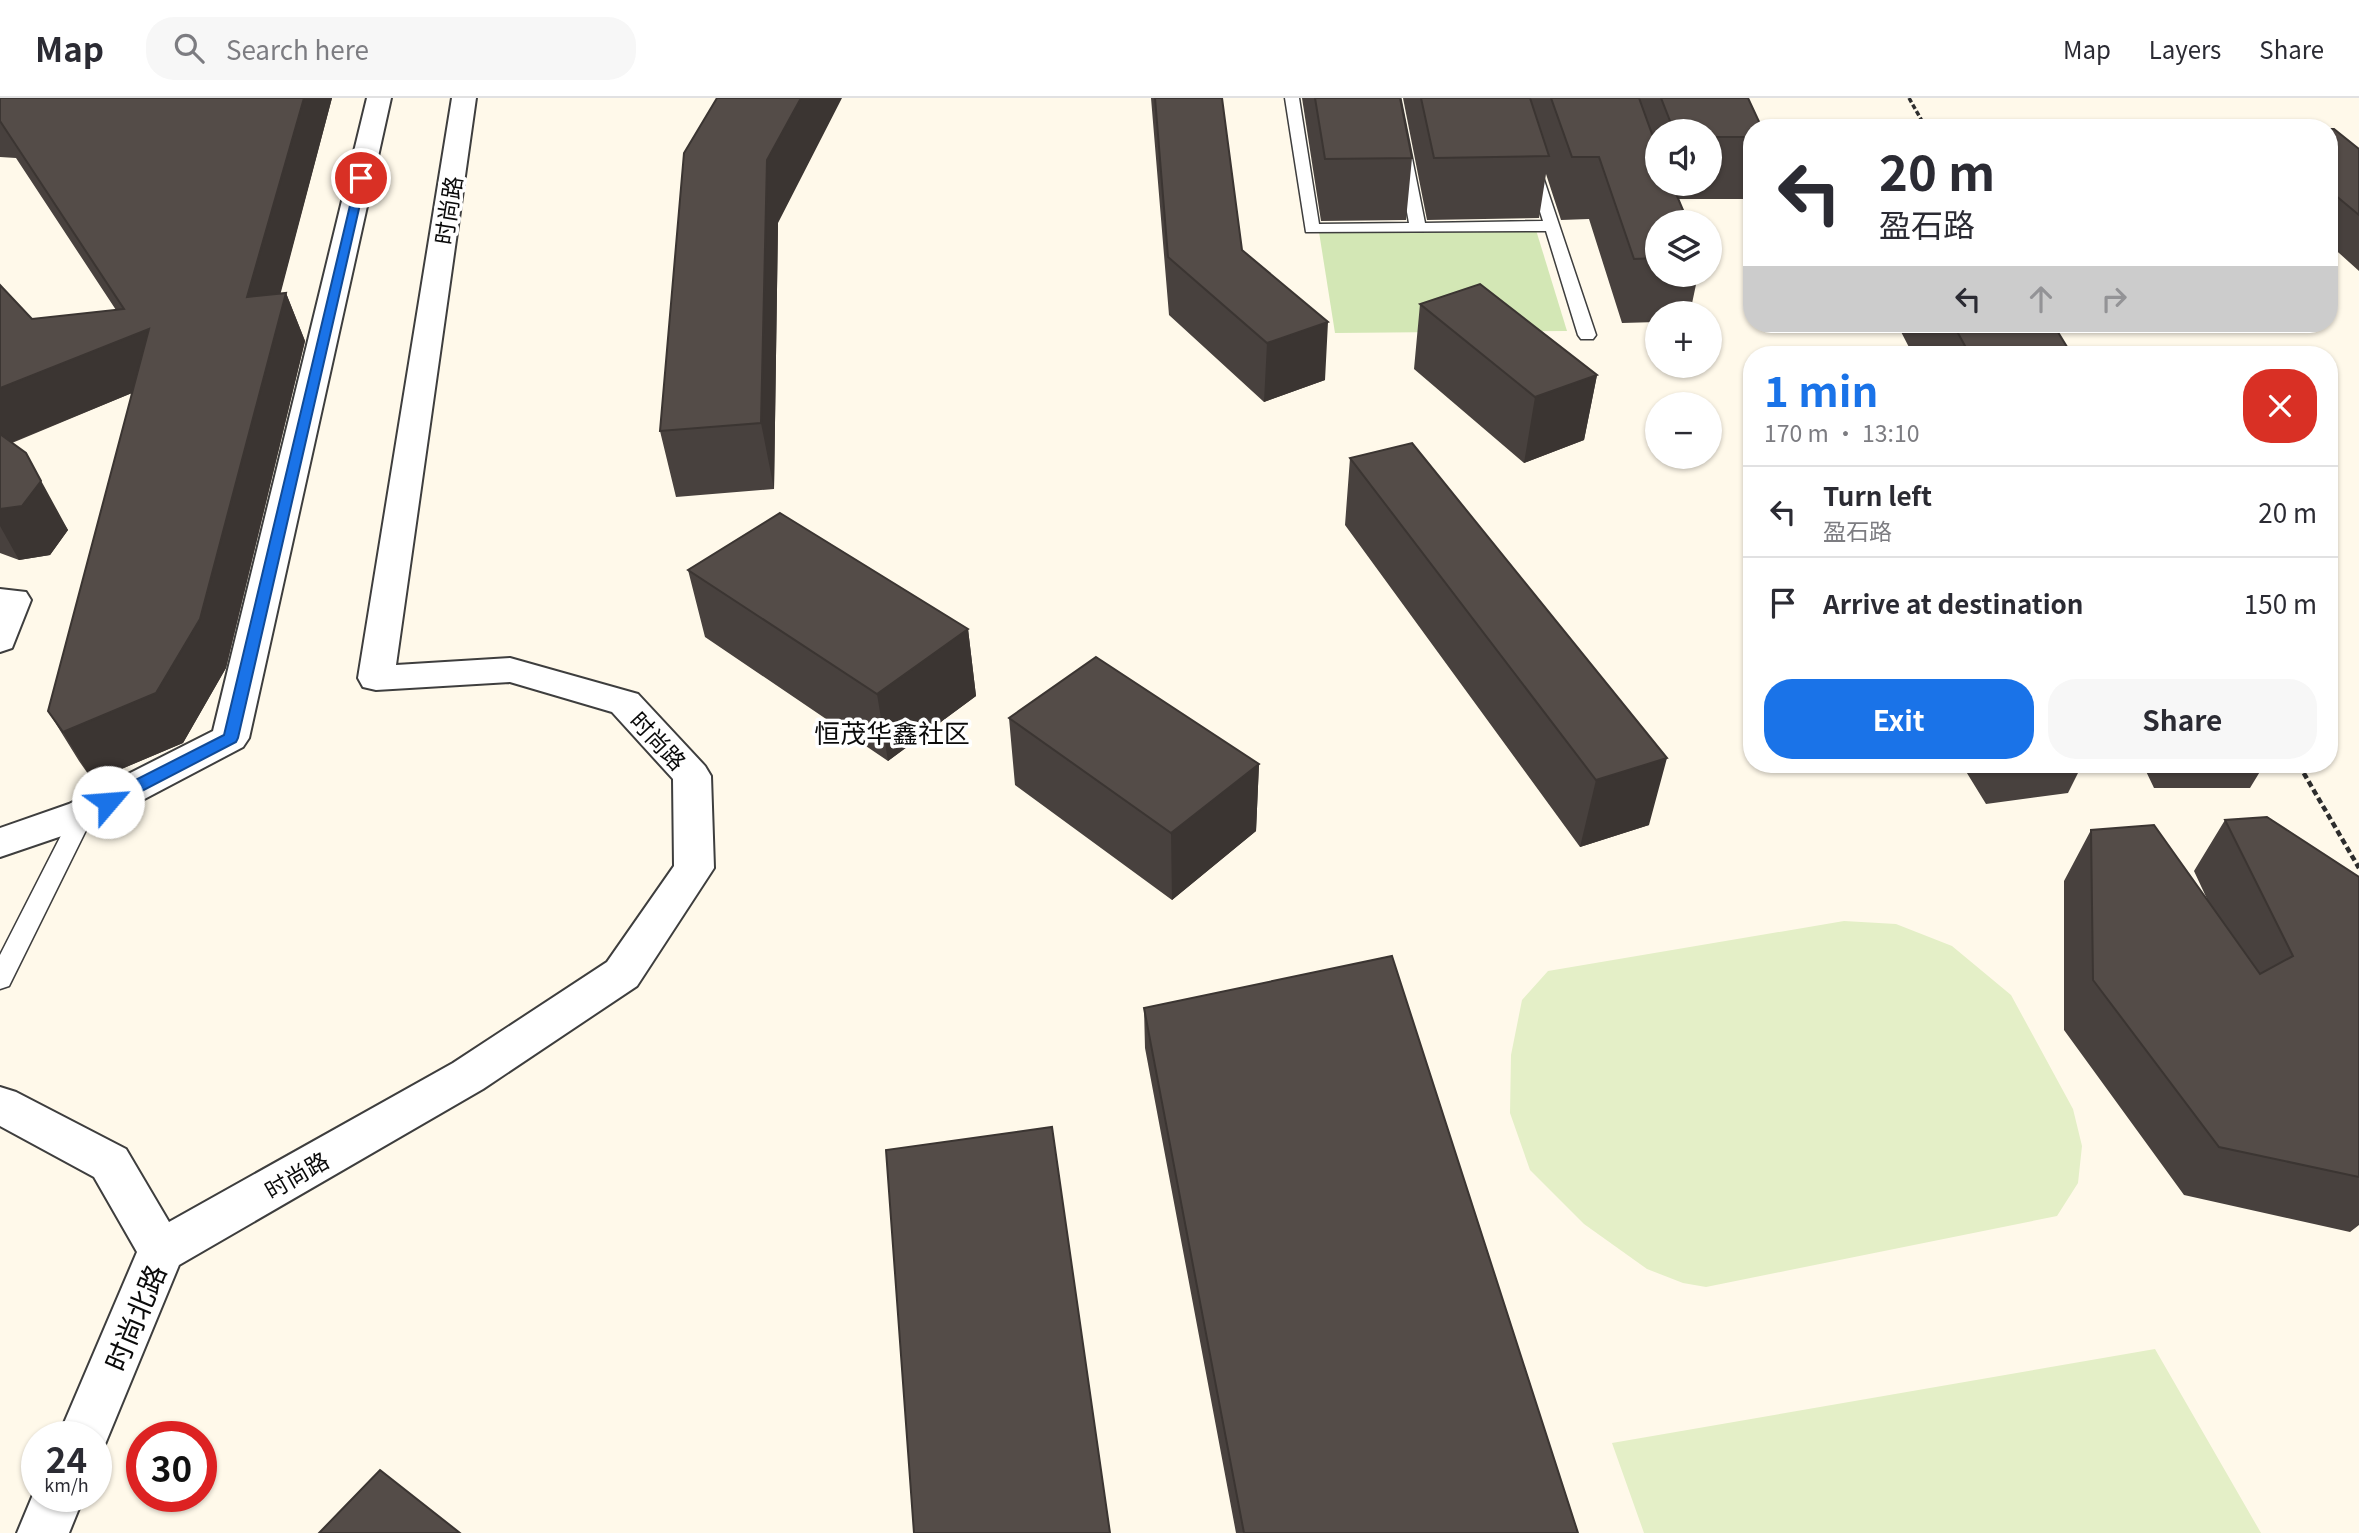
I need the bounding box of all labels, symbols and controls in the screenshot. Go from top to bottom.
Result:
search box [146,17,636,80]
text: Map [35,24,104,72]
icon: search [170,29,208,67]
text: Search here [226,30,369,67]
text: Map [2063,31,2111,66]
text: Layers [2149,31,2221,66]
text: Share [2259,31,2324,66]
map controls [1645,119,1722,469]
button: sound [1645,119,1722,196]
text: 20 m [1879,134,1995,205]
icon: left [1764,147,1855,238]
pin [331,148,391,208]
icon: arrive [342,159,380,197]
street label: 时尚路 [425,173,469,247]
text: 盈石路 [1879,200,1975,246]
button: layers [1645,210,1722,287]
icon: left [1949,280,1987,318]
icon: ahead [2022,280,2060,318]
icon: right [2095,280,2133,318]
button: + [1645,301,1722,378]
text: 1 min [1764,358,1879,419]
button: close [2243,369,2317,443]
button: − [1645,392,1722,469]
text: 170 m · 13:10 [1764,415,1920,449]
text: Turn left [1823,476,1932,513]
icon: left [1764,493,1802,531]
text: 20 m [2258,493,2317,530]
text: 盈石路 [1823,513,1892,547]
icon: arrive [1764,584,1802,622]
text: Arrive at destination [1823,584,2084,621]
text: 150 m [2244,584,2317,621]
button: Exit [1764,679,2034,759]
button: Share [2048,679,2317,759]
street label: 时尚路 [623,703,695,777]
district label: 恒茂华鑫社区 [814,713,970,750]
position arrow [71,765,145,839]
street label: 时尚路 [258,1142,334,1206]
street label: 时尚北路 [94,1258,174,1376]
speed limit sign: 30 [126,1421,217,1512]
text: 24 [46,1432,87,1483]
text: km/h [44,1471,89,1497]

